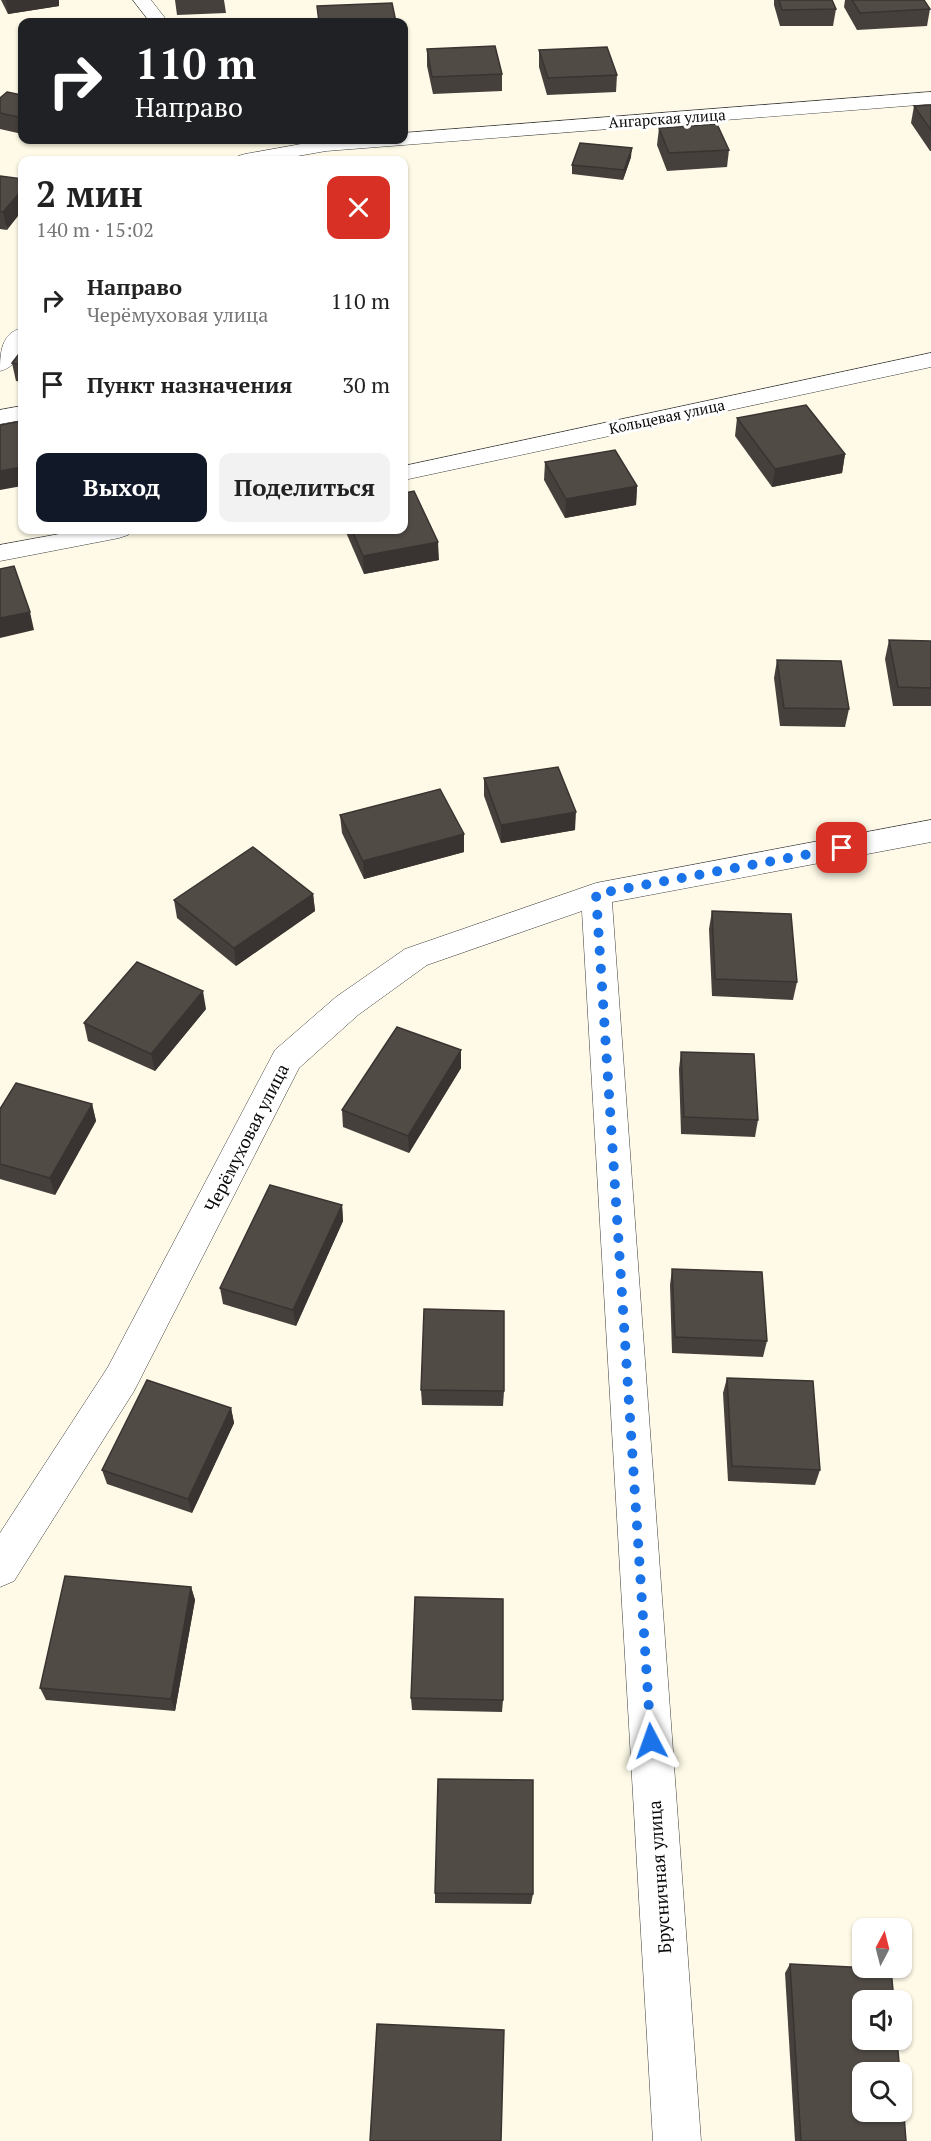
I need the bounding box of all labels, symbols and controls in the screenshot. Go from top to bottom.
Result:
text: 110 m [135,35,256,91]
icon: right [36,42,114,120]
text: Направо [135,89,243,125]
street label: Ангарская улица [608,104,727,132]
text: 2 мин [36,170,143,217]
button: close [327,176,390,239]
text: 140 m · 15:02 [36,216,154,243]
text: Направо [87,272,182,301]
icon: right [36,284,69,317]
text: 110 m [330,286,390,315]
text: Черёмуховая улица [87,301,268,328]
icon: arrive [36,368,69,401]
text: Пункт назначения [87,370,292,399]
text: 30 m [342,370,390,399]
street label: Кольцевая улица [607,394,727,438]
button: Выход [36,453,207,522]
button: Поделиться [219,453,390,522]
pin [816,822,867,873]
icon: arrive [825,831,858,864]
street label: Черёмуховая улица [198,1059,294,1216]
position arrow [619,1709,683,1773]
street label: Брусничная улица [642,1800,676,1955]
north arrow [852,1918,912,1978]
map controls [852,1918,912,2122]
button: sound [852,1990,912,2050]
button: search [852,2062,912,2122]

